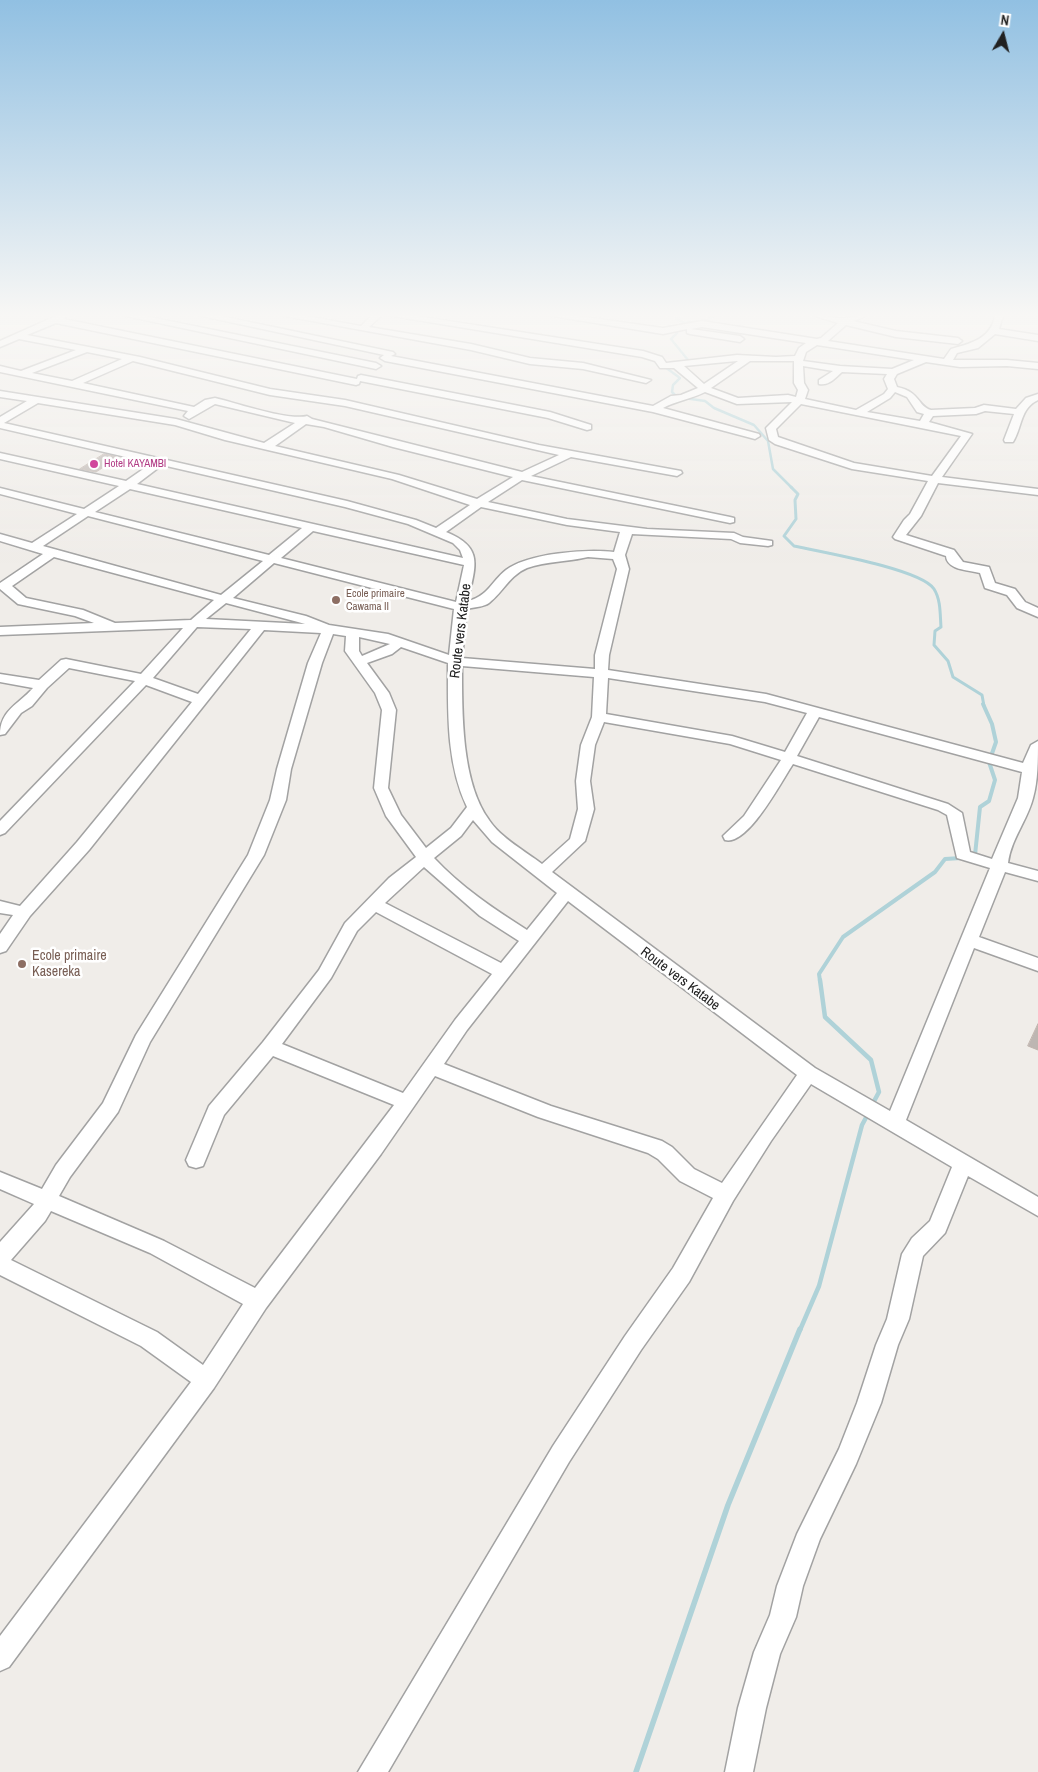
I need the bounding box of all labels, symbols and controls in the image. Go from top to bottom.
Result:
north arrow [978,10,1028,60]
text: N [1000,11,1010,30]
place label: Hotel KAYAMBI [104,457,166,471]
marker: Hotel KAYAMBI [88,458,100,470]
street label: Route vers Katabe [447,583,475,679]
place label: Ecole primaire Cawama II [346,587,405,613]
marker: Ecole primaire Cawama II [330,594,342,606]
street label: Route vers Katabe [637,944,723,1014]
place label: Ecole primaire Kasereka [32,948,107,980]
marker: Ecole primaire Kasereka [16,958,28,970]

